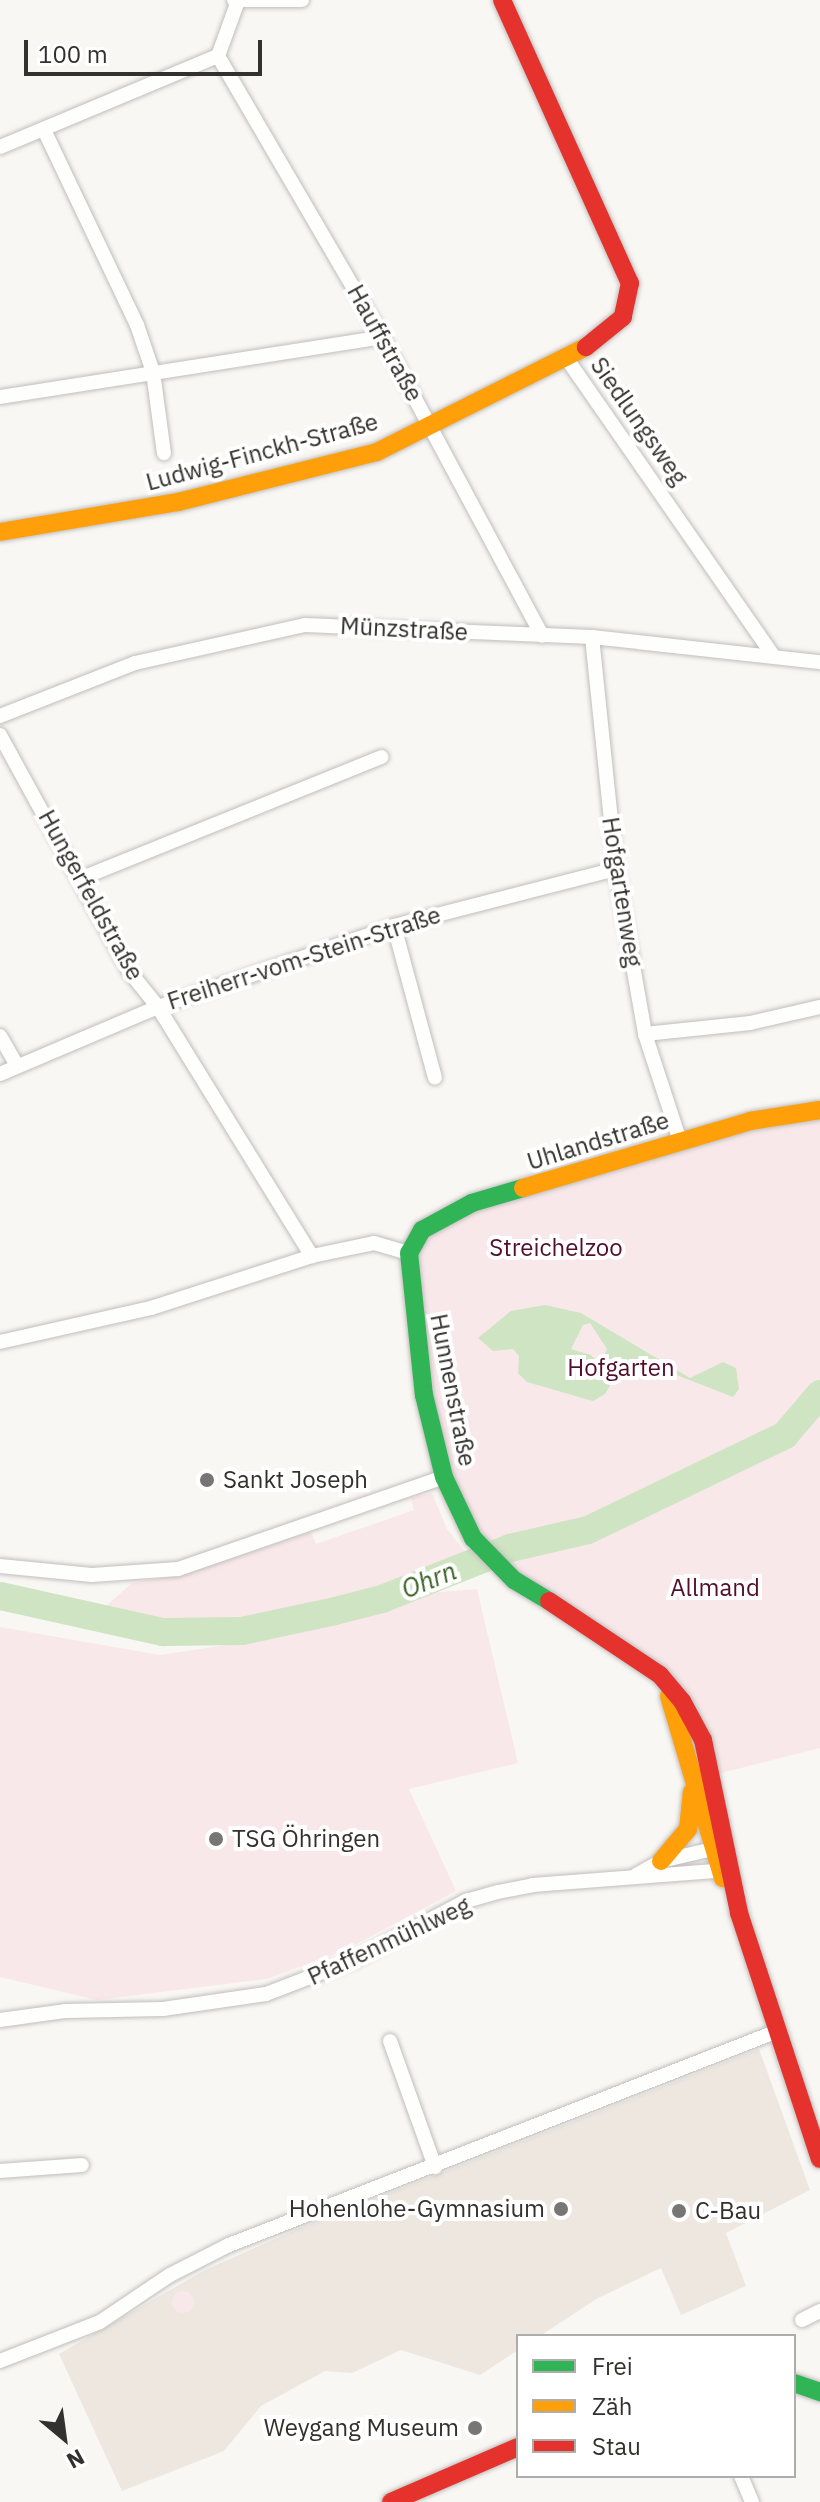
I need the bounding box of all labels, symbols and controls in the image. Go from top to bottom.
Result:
scale bar [28,24,266,74]
text: 100 m [38,38,108,70]
street label: Hauffstraße [341,280,429,406]
street label: Siedlungsweg [584,352,694,490]
street label: Ludwig-Finckh-Straße [143,407,381,497]
street label: Münzstraße [339,611,469,647]
street label: Hungerfeldstraße [32,805,150,985]
street label: Hofgartenweg [596,815,648,969]
street label: Freiherr-vom-Stein-Straße [164,900,444,1016]
street label: Uhlandstraße [524,1106,672,1176]
park label: Streichelzoo [489,1234,623,1262]
street label: Hunnenstraße [424,1311,482,1469]
park label: Hofgarten [567,1354,675,1382]
place label: Sankt Joseph [223,1466,368,1494]
marker: Sankt Joseph [198,1471,216,1489]
water label: Ohrn [397,1555,461,1605]
park label: Allmand [670,1574,760,1602]
place label: TSG Öhringen [232,1825,380,1853]
marker: TSG Öhringen [207,1830,225,1848]
street label: Pfaffenmühlweg [303,1891,475,1991]
place label: Hohenlohe-Gymnasium [289,2195,545,2223]
place label: C-Bau [695,2197,761,2225]
marker: Hohenlohe-Gymnasium [552,2200,570,2218]
marker: C-Bau [670,2202,688,2220]
legend [516,2334,796,2478]
text: Frei [592,2350,633,2382]
text: Zäh [592,2390,632,2422]
north arrow [24,2398,104,2478]
place label: Weygang Museum [264,2414,459,2442]
marker: Weygang Museum [466,2419,484,2437]
text: Stau [592,2430,641,2462]
text: N [62,2443,90,2476]

